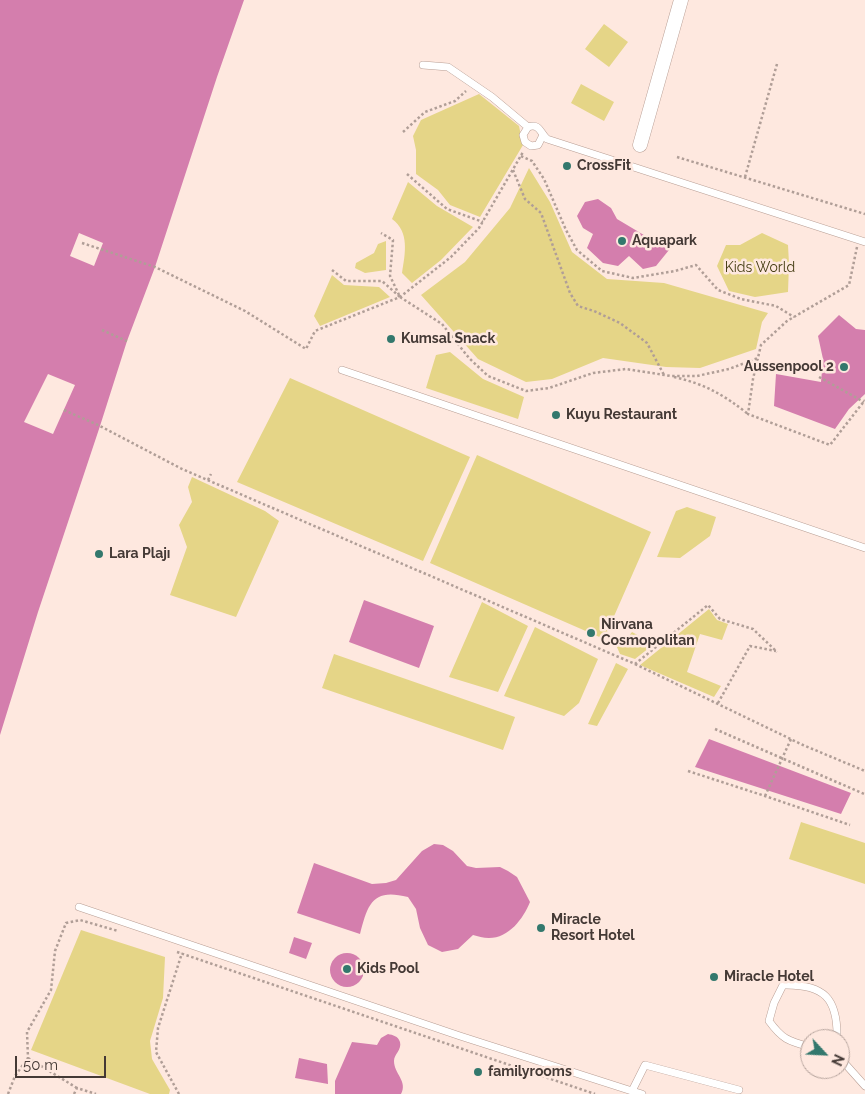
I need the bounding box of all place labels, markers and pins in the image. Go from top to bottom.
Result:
place label: CrossFit [577,158,631,174]
marker: CrossFit [561,160,573,172]
place label: Aquapark [632,233,697,249]
marker: Aquapark [616,235,628,247]
place label: Kumsal Snack [401,331,495,347]
marker: Kumsal Snack [385,333,397,345]
place label: Aussenpool 2 [744,359,834,375]
marker: Aussenpool 2 [838,361,850,373]
place label: Kuyu Restaurant [566,407,677,423]
marker: Kuyu Restaurant [550,409,562,421]
place label: Lara Plajı [109,546,170,562]
marker: Lara Plajı [93,548,105,560]
place label: Nirvana Cosmopolitan [601,617,695,650]
marker: Nirvana Cosmopolitan [585,627,597,639]
place label: Miracle Resort Hotel [551,912,635,944]
marker: Miracle Resort Hotel [535,922,547,934]
place label: Kids Pool [357,961,419,977]
marker: Kids Pool [341,963,353,975]
place label: Miracle Hotel [724,969,814,985]
marker: Miracle Hotel [708,971,720,983]
place label: familyrooms [488,1064,572,1080]
marker: familyrooms [472,1066,484,1078]

